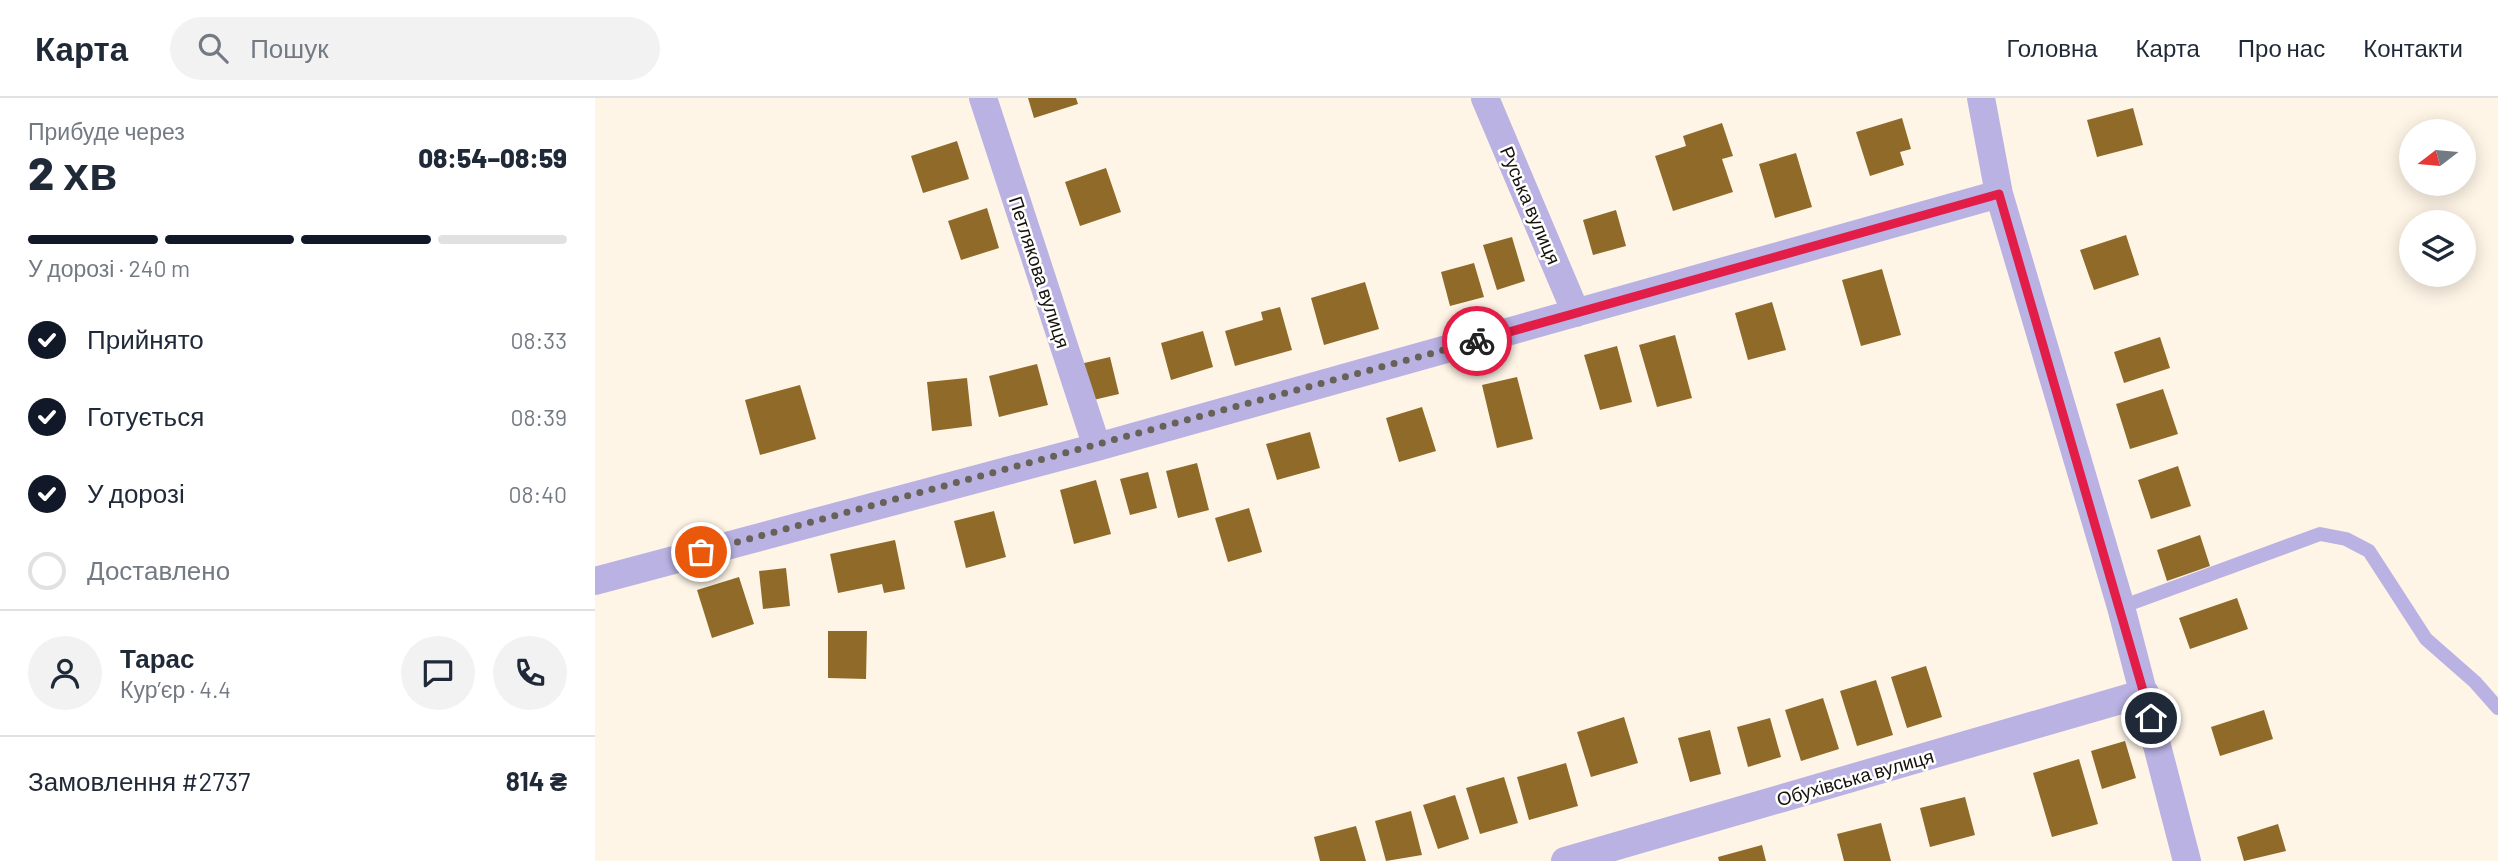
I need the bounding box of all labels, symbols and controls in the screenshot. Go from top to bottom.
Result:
search box [170,17,660,80]
text: Карта [35,28,128,68]
icon: search [194,29,232,67]
text: Пошук [250,32,329,63]
text: Головна [2006,33,2098,62]
text: Карта [2136,33,2200,62]
text: Про нас [2238,33,2325,62]
text: Контакти [2363,33,2463,62]
text: Прибуде через [28,117,185,145]
north arrow [2399,119,2476,196]
map controls [2399,119,2476,287]
text: 08:54–08:59 [418,142,567,173]
street label: Руська вулиця [1496,142,1566,268]
text: 2 хв [28,144,117,199]
street label: Петлякова вулиця [1005,193,1075,351]
button: layers [2399,210,2476,287]
text: У дорозі · 240 m [28,254,190,282]
courier [1442,306,1512,376]
icon: check [28,321,66,359]
icon: bike [1458,322,1496,360]
text: Прийнято [87,323,204,354]
text: 08:33 [511,326,567,354]
icon: check [28,398,66,436]
text: Готується [87,400,204,431]
text: 08:39 [510,403,567,431]
icon: check [28,475,66,513]
text: У дорозі [87,477,185,508]
text: 08:40 [509,480,567,508]
pin [671,522,731,582]
icon: bag [682,533,720,571]
text: Доставлено [87,554,230,585]
button: person [28,636,102,710]
button: chat [401,636,475,710]
button: phone [493,636,567,710]
text: Тарас [120,642,195,673]
text: Кур’єр · 4.4 [120,675,231,703]
pin [2121,688,2181,748]
icon: home [2132,699,2170,737]
street label: Обухівська вулиця [1774,744,1936,810]
text: Замовлення #2737 [28,765,250,796]
text: 814 ₴ [506,765,567,796]

